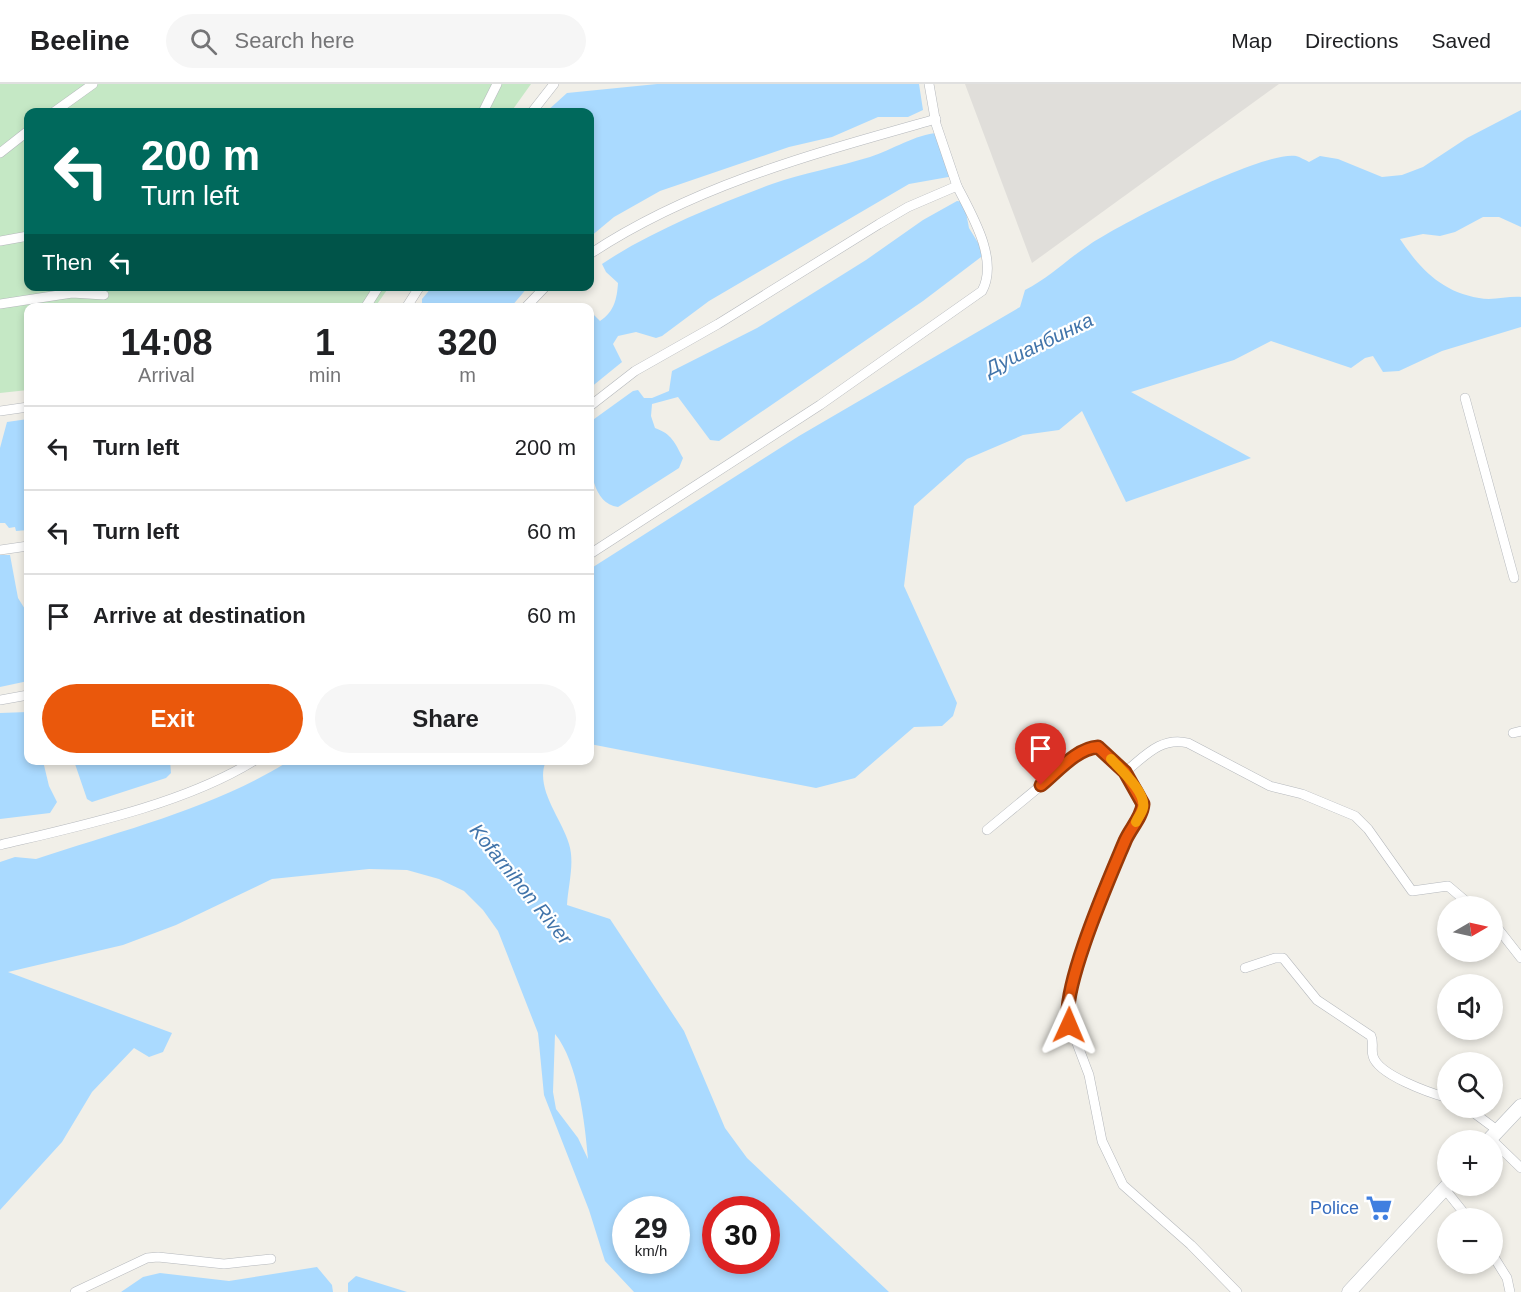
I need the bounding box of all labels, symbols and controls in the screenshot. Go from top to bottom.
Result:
search box [166,14,586,68]
text: Beeline [30,25,130,56]
icon: search [187,25,220,58]
text: Search here [235,28,354,53]
text: Map [1231,29,1272,52]
text: Directions [1305,29,1398,52]
text: Saved [1431,29,1491,52]
icon: left [42,132,120,210]
text: 200 m [141,132,260,179]
text: Turn left [141,181,239,211]
icon: left [104,246,137,279]
text: Then [42,250,92,275]
water label: Душанбинка [980,308,1096,380]
text: 14:08 [120,322,212,363]
text: 1 [315,322,335,363]
text: 320 [437,322,498,363]
text: Arrival [138,364,195,386]
text: min [309,364,341,386]
text: m [459,364,476,386]
icon: left [42,432,75,465]
text: Turn left [93,435,179,460]
text: 200 m [515,435,576,460]
icon: left [42,516,75,549]
text: Turn left [93,519,179,544]
text: 60 m [527,519,576,544]
icon: arrive [42,600,75,633]
text: Arrive at destination [93,603,306,628]
text: 60 m [527,603,576,628]
button: Exit [42,684,303,753]
button: Share [315,684,576,753]
pin [1015,723,1066,785]
icon: arrive [1024,732,1057,765]
water label: Kofarnihon River [466,819,577,950]
north arrow [1437,896,1503,962]
map controls [1437,896,1503,1274]
button: sound [1437,974,1503,1040]
position arrow [1037,993,1101,1057]
button: search [1437,1052,1503,1118]
button: + [1437,1130,1503,1196]
supermarket icon: Police [1364,1193,1394,1223]
speed limit sign: 30 [702,1196,780,1274]
place label: Police [1310,1198,1359,1218]
button: − [1437,1208,1503,1274]
text: 29 [634,1211,668,1244]
text: km/h [635,1242,667,1259]

